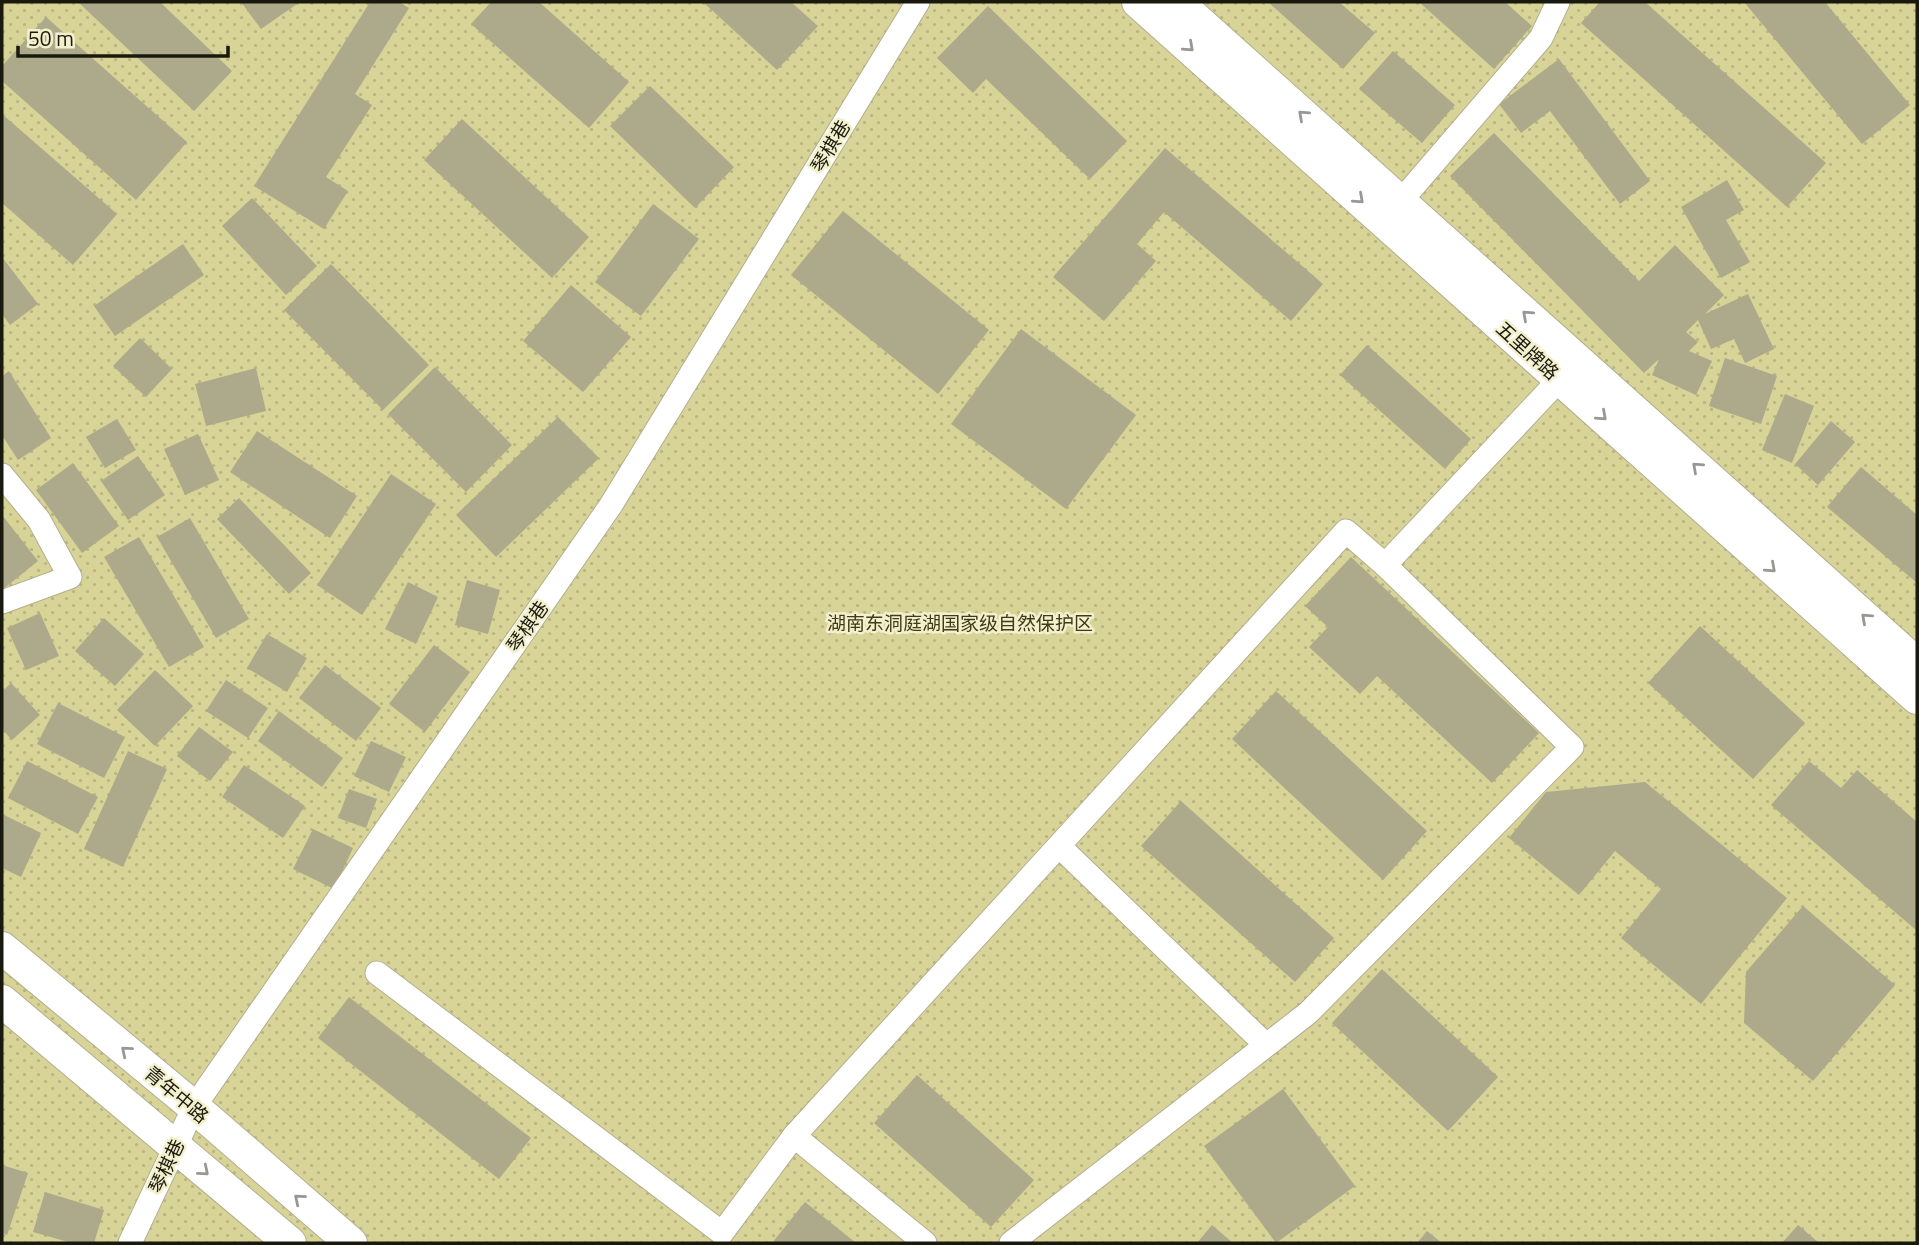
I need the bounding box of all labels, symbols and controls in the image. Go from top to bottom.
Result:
scale bar [18,14,228,58]
text: 50 m [28,22,74,54]
one-way arrow [1181,39,1194,52]
one-way arrow [1298,111,1311,123]
street label: 琴棋巷 [803,114,857,178]
one-way arrow [1351,191,1364,203]
one-way arrow [1522,311,1535,323]
street label: 五里牌路 [1490,314,1566,386]
one-way arrow [1593,408,1606,420]
one-way arrow [1692,463,1705,475]
one-way arrow [1763,559,1776,572]
street label: 琴棋巷 [499,594,555,658]
park label: 湖南东洞庭湖国家级自然保护区 [827,608,1093,637]
one-way arrow [1861,614,1874,627]
one-way arrow [122,1047,135,1059]
street label: 青年中路 [139,1058,215,1130]
street label: 琴棋巷 [141,1134,191,1198]
one-way arrow [196,1163,209,1175]
one-way arrow [294,1195,307,1207]

